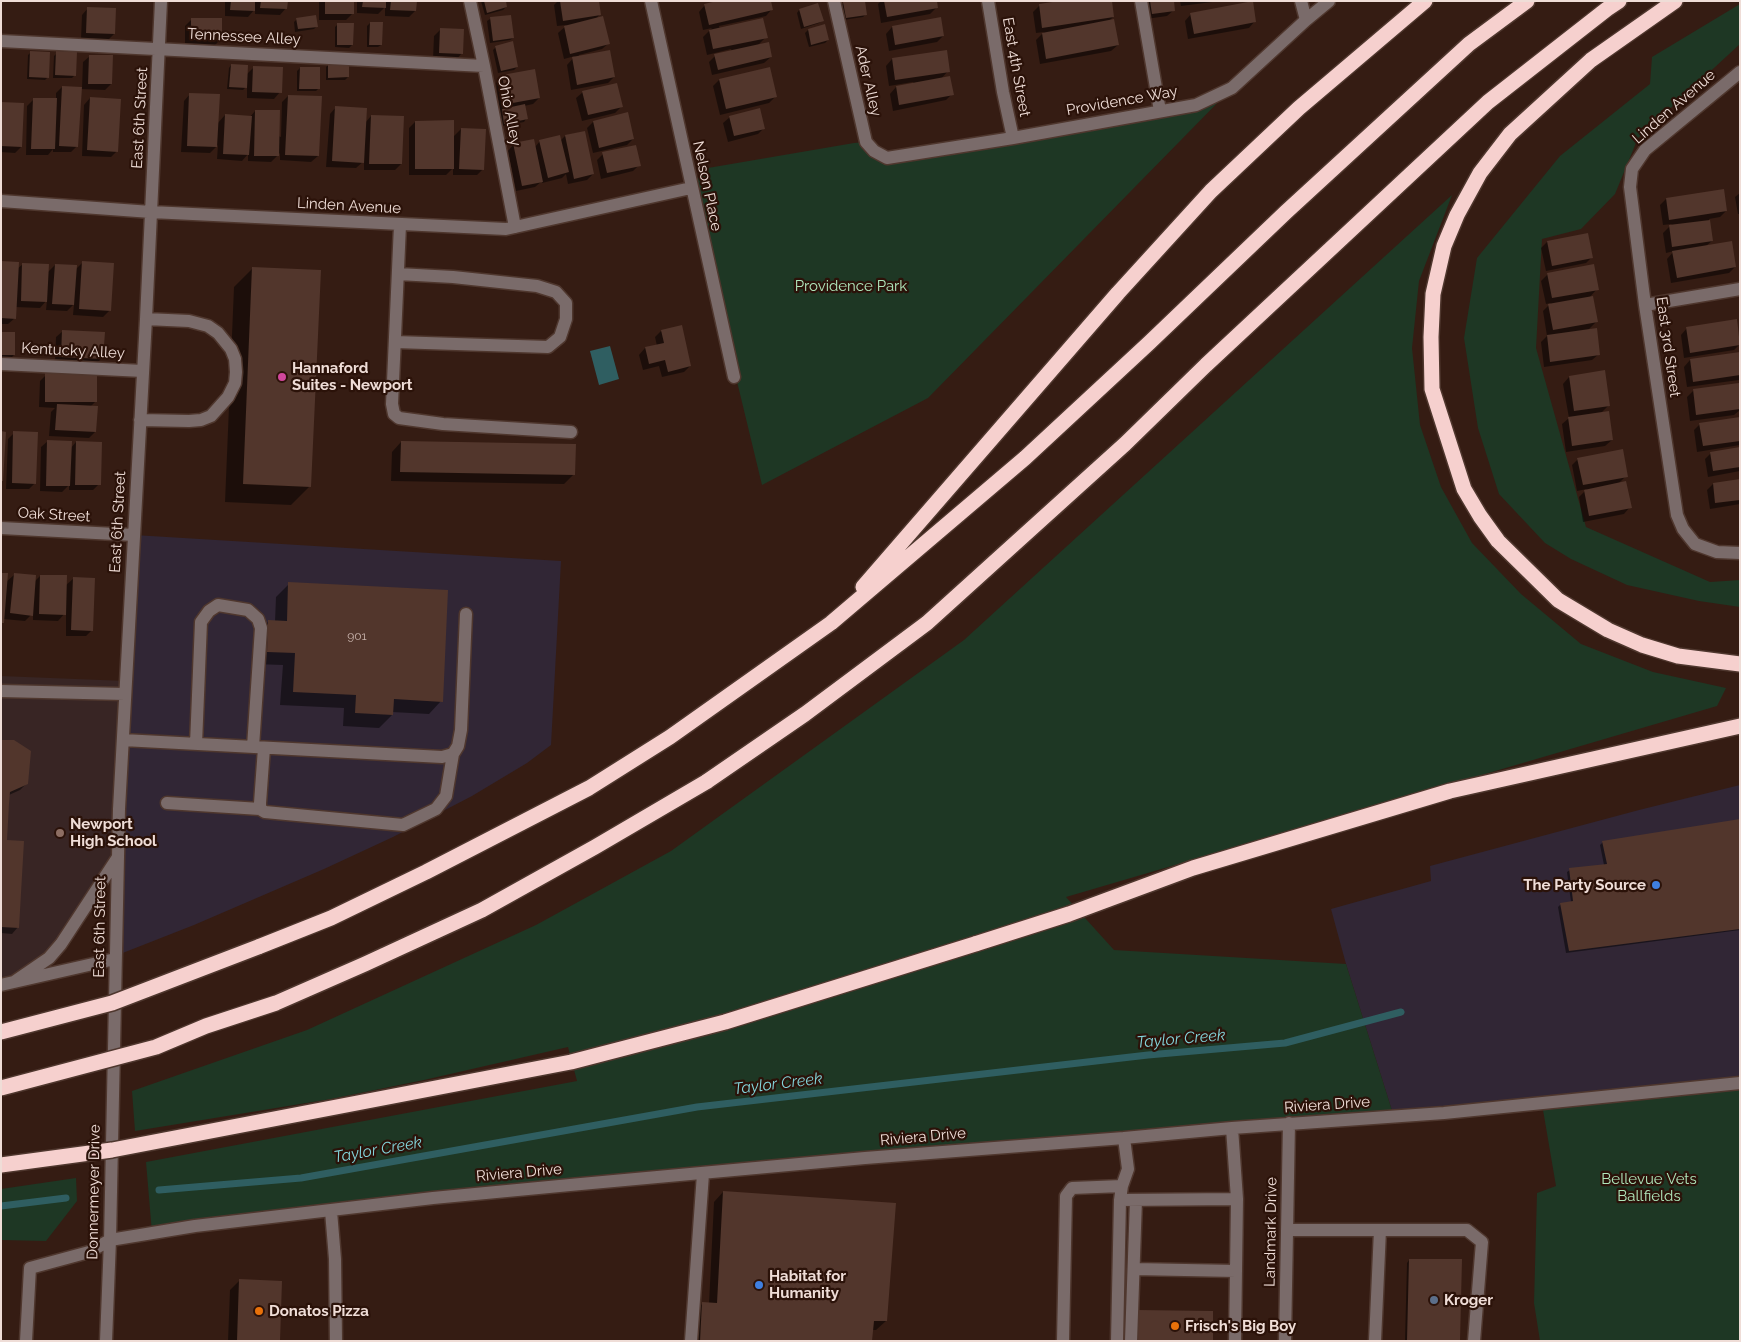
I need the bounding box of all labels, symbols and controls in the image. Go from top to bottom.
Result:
street label: East 4th Street [998,16,1034,118]
street label: Tennessee Alley [187,25,301,49]
street label: Ader Alley [851,44,885,118]
street label: Linden Avenue [1629,66,1719,148]
street label: East 6th Street [128,67,152,169]
street label: Ohio Alley [493,74,525,148]
street label: Providence Way [1065,82,1179,120]
street label: Nelson Place [689,139,725,233]
street label: Linden Avenue [297,194,401,218]
park label: Providence Park [795,277,907,295]
street label: East 3rd Street [1652,296,1684,398]
street label: Kentucky Alley [21,339,125,363]
place label: Hannaford Suites - Newport [292,359,413,394]
marker: Hannaford Suites - Newport [276,371,288,383]
street label: East 6th Street [106,471,130,573]
street label: Oak Street [17,504,91,526]
house number: 901 [347,629,367,643]
place label: Newport High School [70,815,157,850]
marker: Newport High School [54,827,66,839]
street label: East 6th Street [90,876,110,978]
place label: The Party Source [1523,876,1646,894]
marker: The Party Source [1650,879,1662,891]
water label: Taylor Creek [1136,1026,1226,1052]
water label: Taylor Creek [733,1069,823,1099]
street label: Riviera Drive [1283,1093,1371,1117]
street label: Donnermeyer Drive [84,1124,104,1260]
street label: Riviera Drive [879,1124,967,1150]
water label: Taylor Creek [332,1133,424,1167]
street label: Riviera Drive [475,1160,563,1186]
park label: Bellevue Vets Ballfields [1601,1170,1697,1205]
street label: Landmark Drive [1261,1177,1281,1287]
place label: Habitat for Humanity [769,1267,846,1302]
marker: Habitat for Humanity [753,1279,765,1291]
place label: Kroger [1444,1291,1493,1309]
marker: Kroger [1428,1294,1440,1306]
place label: Donatos Pizza [269,1302,369,1320]
marker: Donatos Pizza [253,1305,265,1317]
place label: Frisch's Big Boy [1185,1317,1296,1335]
marker: Frisch's Big Boy [1169,1320,1181,1332]

